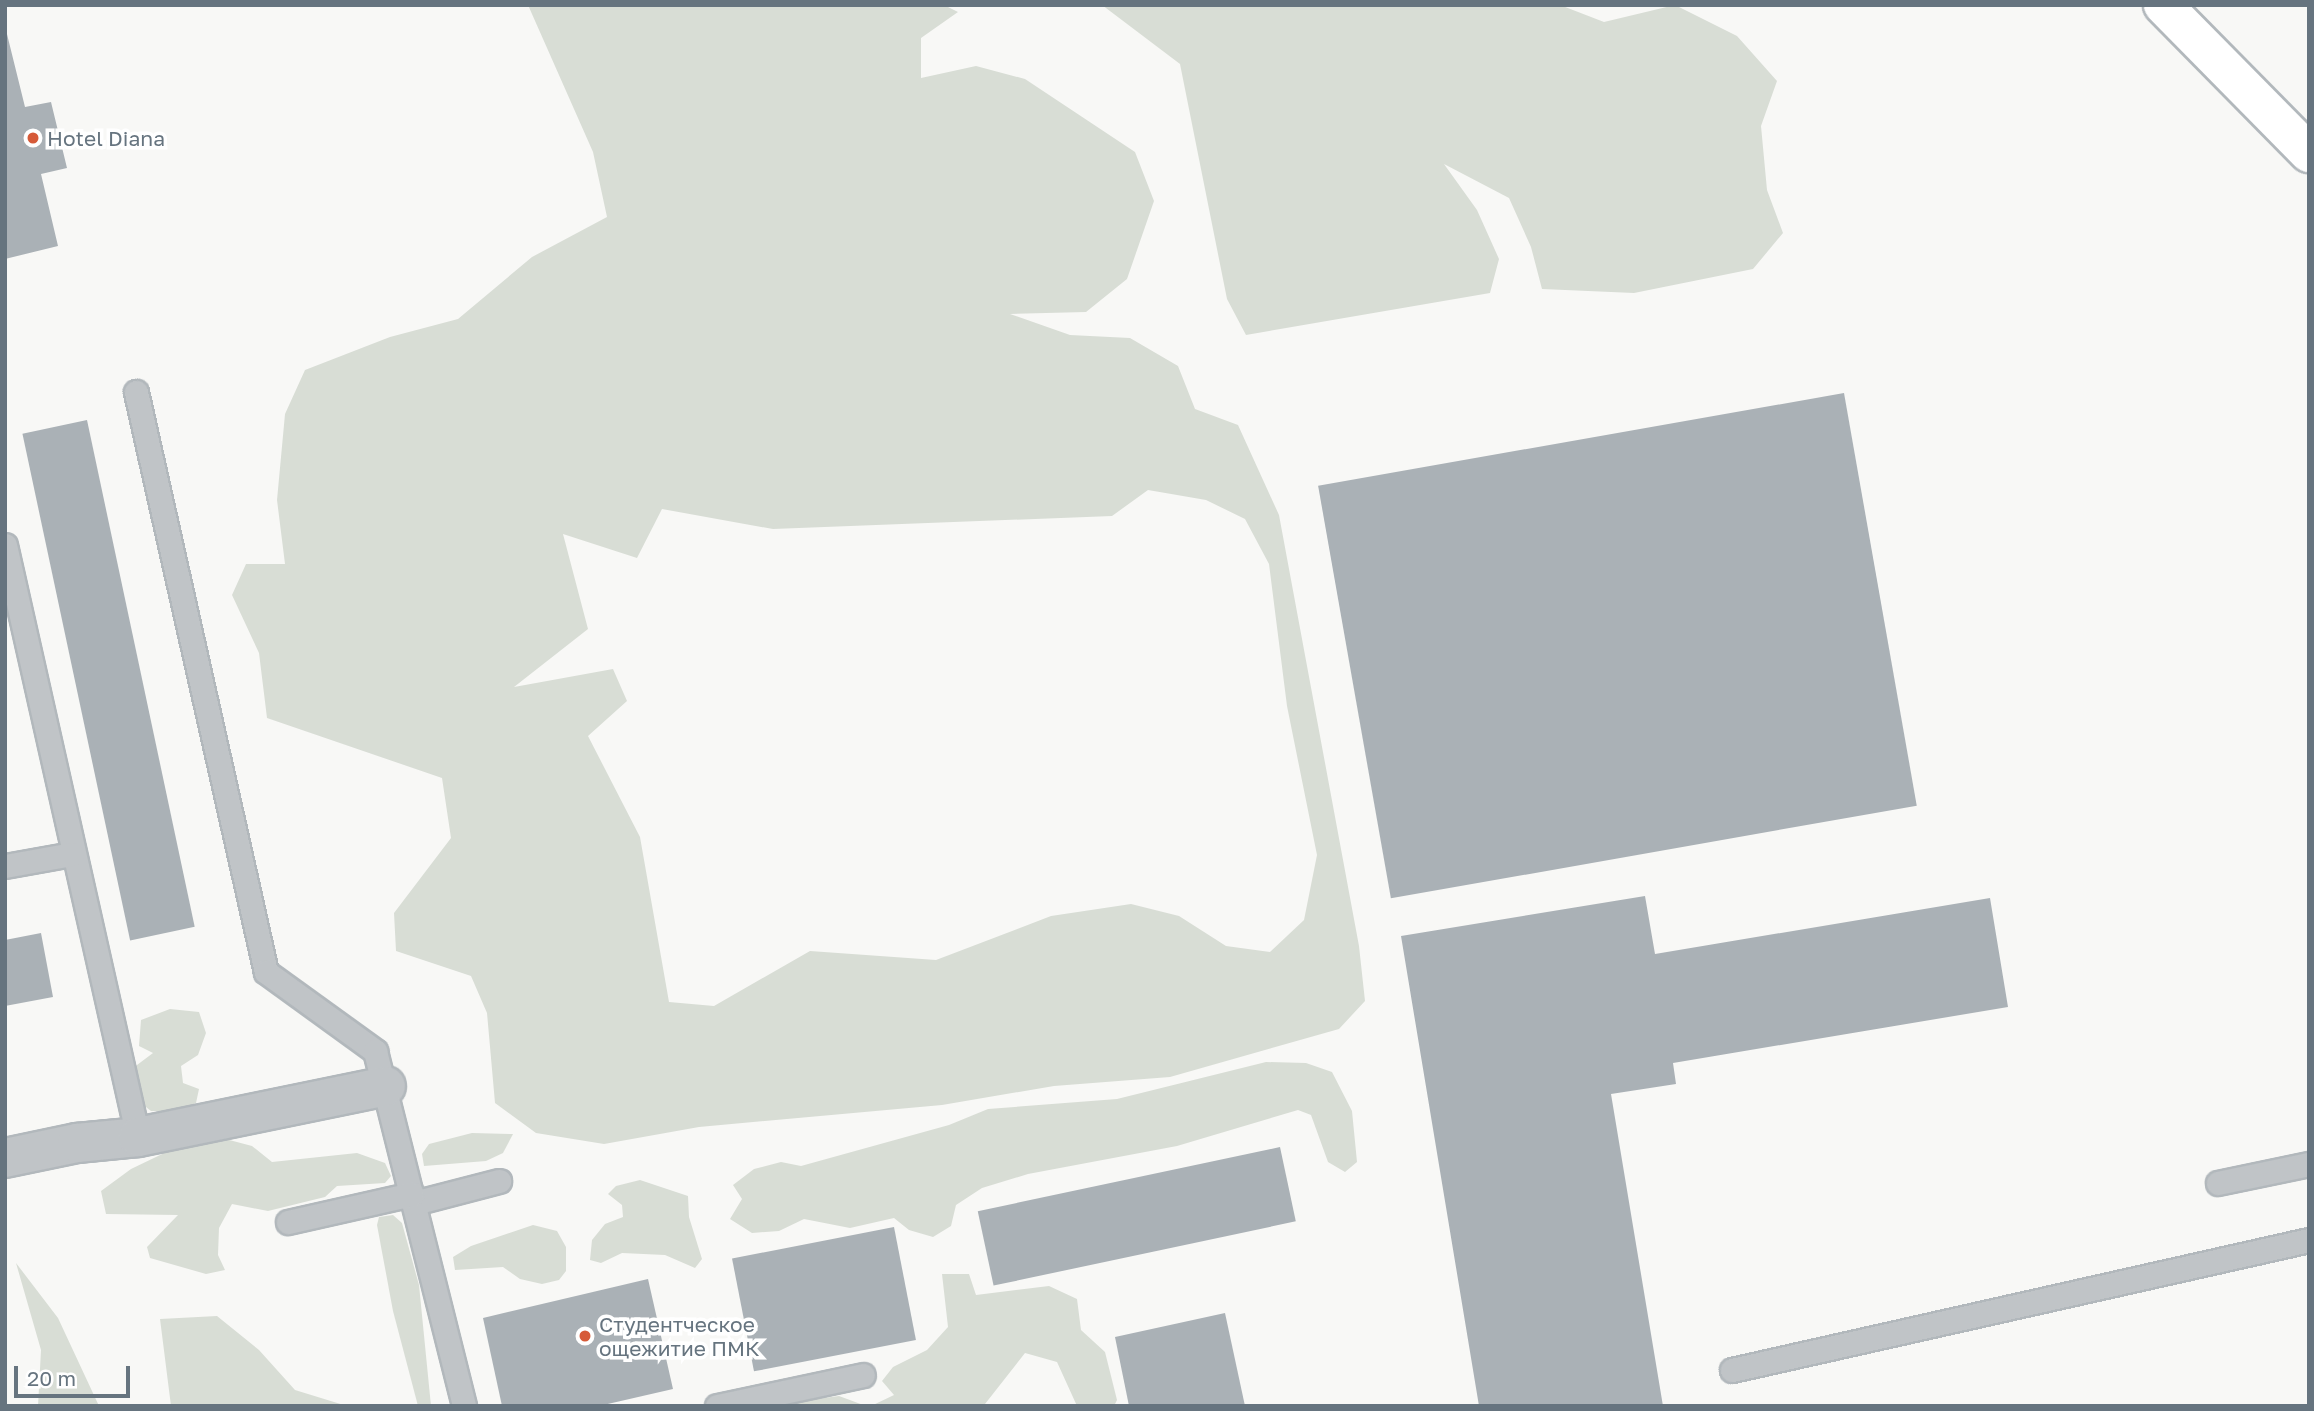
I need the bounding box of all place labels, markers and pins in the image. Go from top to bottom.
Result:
place label: Hotel Diana [47,125,165,151]
marker: Hotel Diana [25,130,41,146]
place label: Студентческое ощежитие ПМК [599,1311,760,1361]
marker: Студентческое ощежитие ПМК [577,1328,593,1344]

